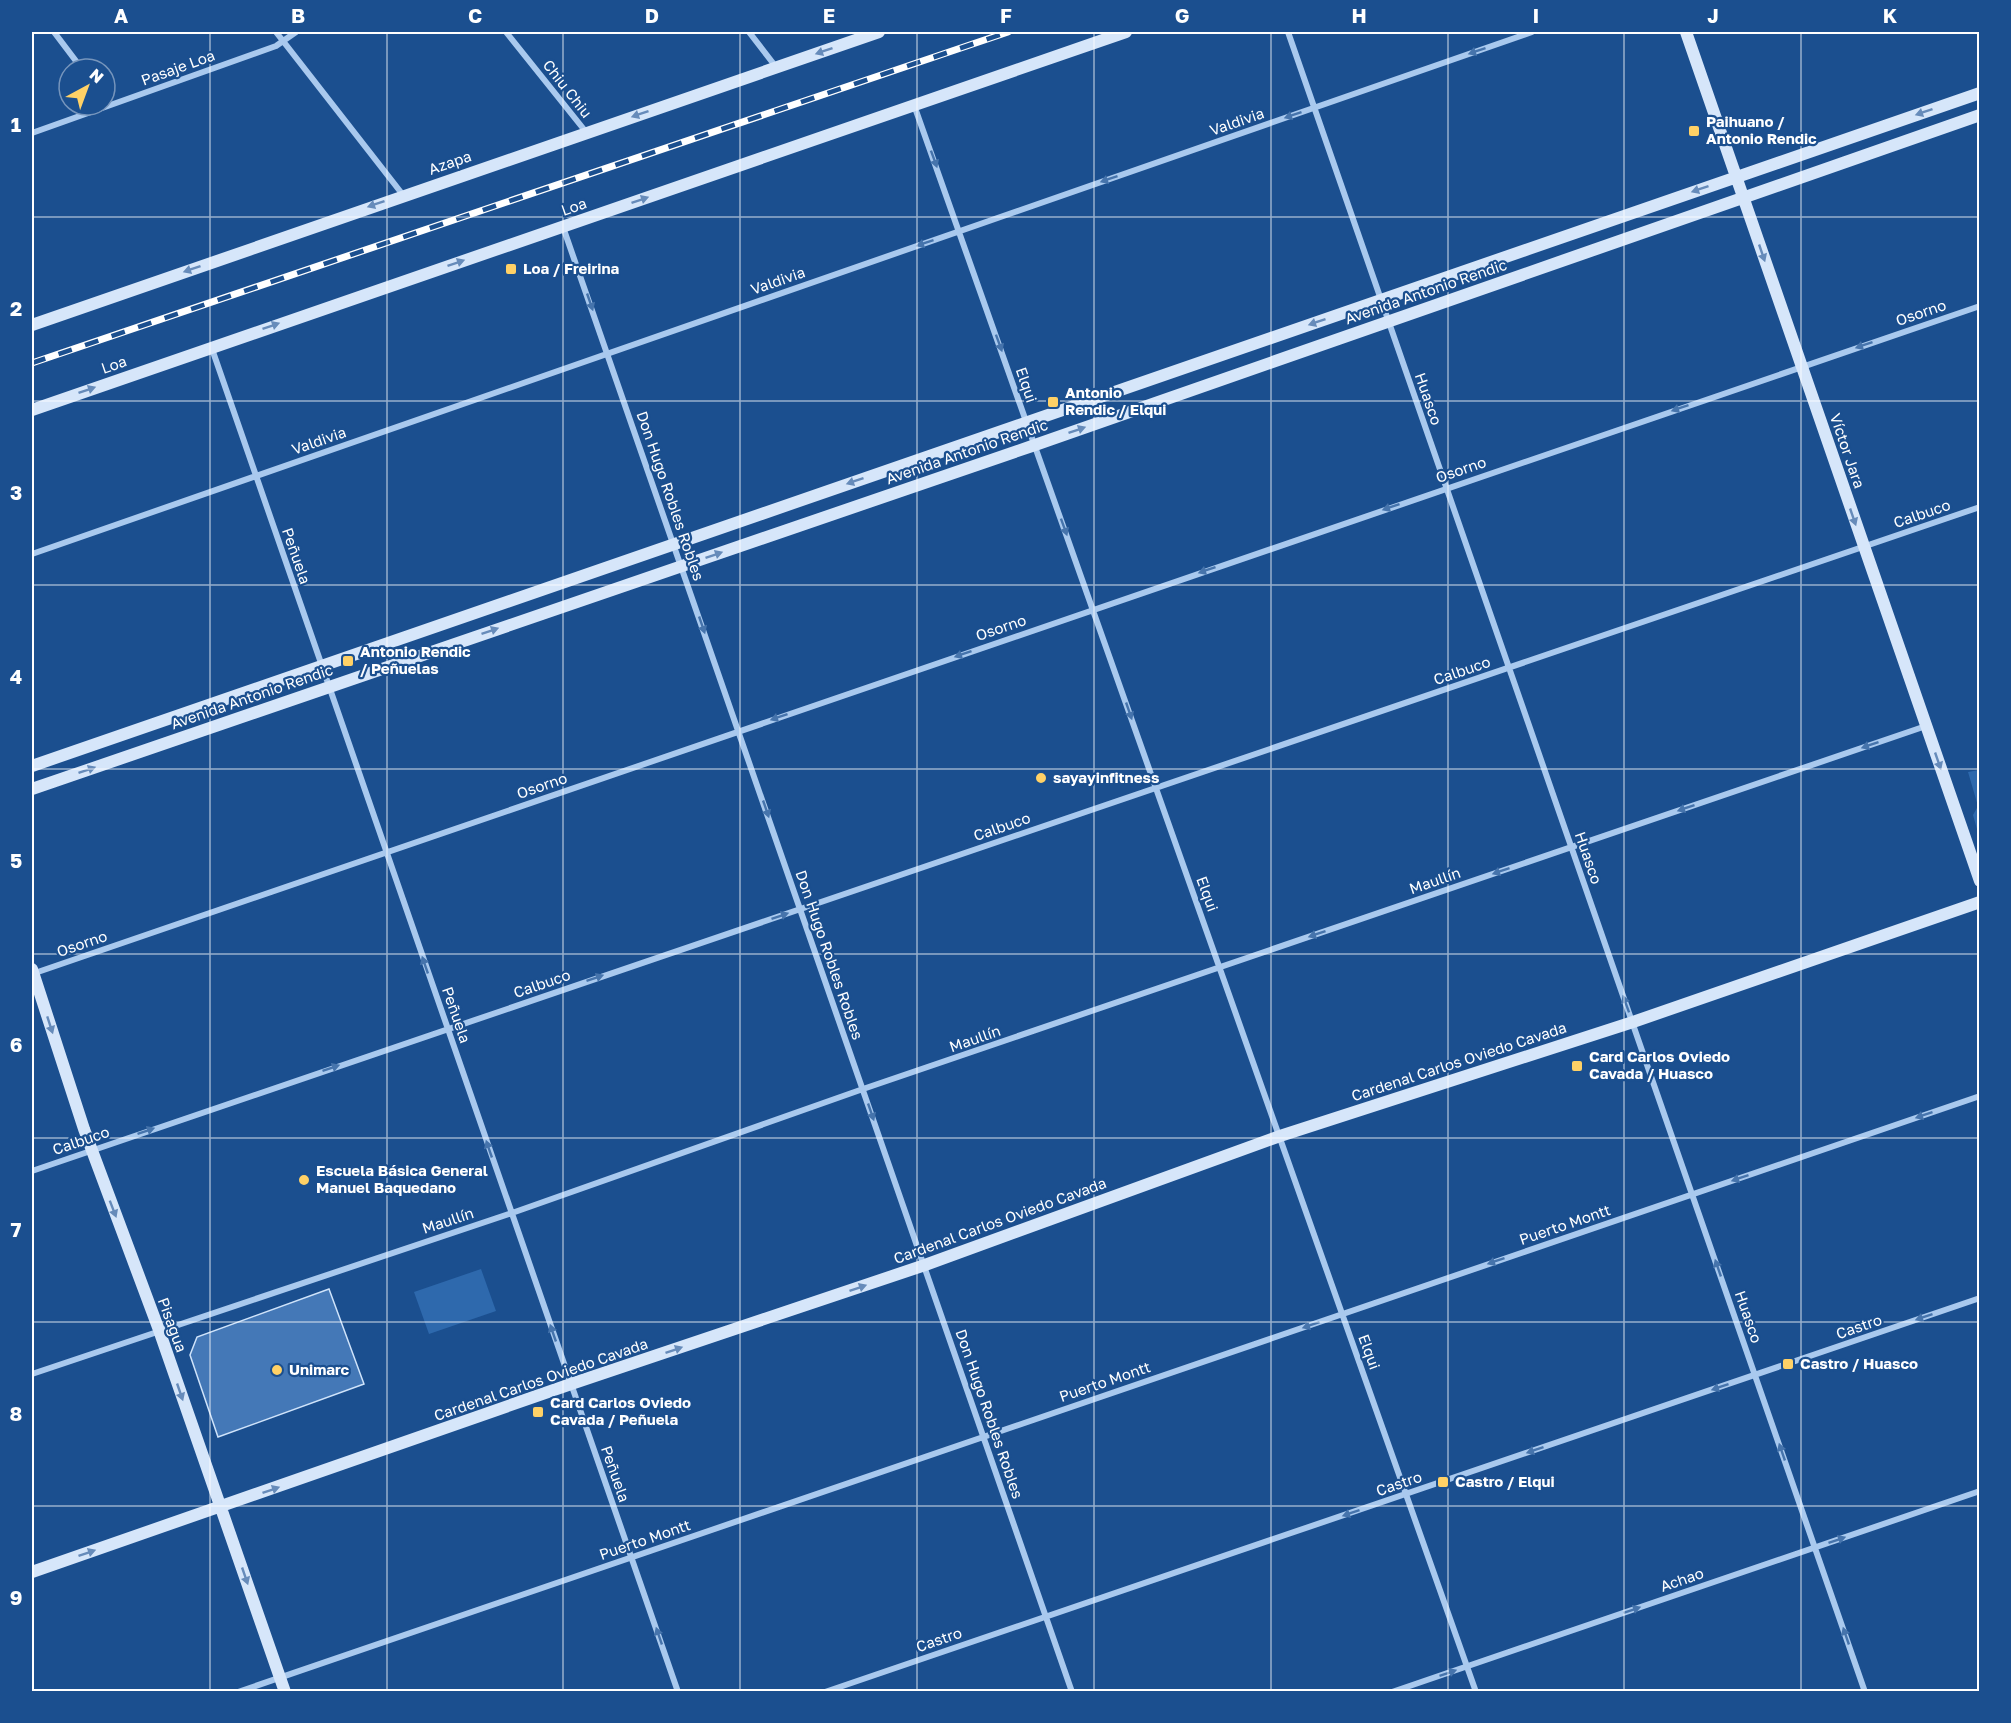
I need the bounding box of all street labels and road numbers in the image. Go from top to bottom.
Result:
street label: Pasaje Loa [138,45,217,89]
street label: Chiu Chiu [540,56,596,121]
street label: Valdivia [1207,103,1266,139]
street label: Azapa [426,146,473,178]
street label: Loa [559,193,589,219]
street label: Avenida Antonio Rendic [1342,255,1509,327]
street label: Valdivia [748,262,807,298]
street label: Osorno [1893,295,1948,329]
street label: Loa [99,351,129,377]
street label: Elqui [1013,365,1041,405]
street label: Huasco [1412,370,1446,427]
street label: Don Hugo Robles Robles [633,409,708,583]
street label: Víctor Jara [1827,411,1869,490]
street label: Avenida Antonio Rendic [883,415,1050,487]
street label: Valdivia [289,422,348,458]
street label: Osorno [1433,452,1488,486]
street label: Calbuco [1891,495,1952,531]
street label: Peñuela [279,525,315,586]
street label: Osorno [973,610,1028,644]
street label: Calbuco [1431,652,1492,688]
street label: Avenida Antonio Rendic [168,660,335,732]
street label: Osorno [514,768,569,802]
street label: Calbuco [971,808,1032,844]
street label: Huasco [1572,829,1606,886]
street label: Maullín [1407,863,1463,897]
street label: Don Hugo Robles Robles [792,868,867,1042]
street label: Elqui [1193,874,1223,914]
street label: Osorno [54,926,109,960]
street label: Calbuco [511,965,572,1001]
street label: Peñuela [439,984,475,1045]
street label: Cardenal Carlos Oviedo Cavada [1349,1018,1569,1104]
street label: Maullín [947,1021,1003,1055]
street label: Calbuco [50,1122,111,1158]
street label: Cardenal Carlos Oviedo Cavada [891,1173,1109,1267]
street label: Puerto Montt [1517,1200,1613,1248]
street label: Maullín [420,1203,476,1237]
street label: Huasco [1732,1288,1766,1345]
street label: Pisagua [155,1295,191,1355]
street label: Castro [1833,1310,1884,1342]
street label: Don Hugo Robles Robles [952,1327,1027,1501]
street label: Elqui [1355,1332,1385,1372]
street label: Cardenal Carlos Oviedo Cavada [431,1334,650,1424]
street label: Puerto Montt [1057,1357,1153,1405]
street label: Peñuela [598,1443,634,1504]
street label: Castro [1373,1467,1424,1499]
street label: Puerto Montt [597,1515,693,1563]
street label: Achao [1658,1563,1706,1595]
street label: Castro [913,1623,964,1655]

